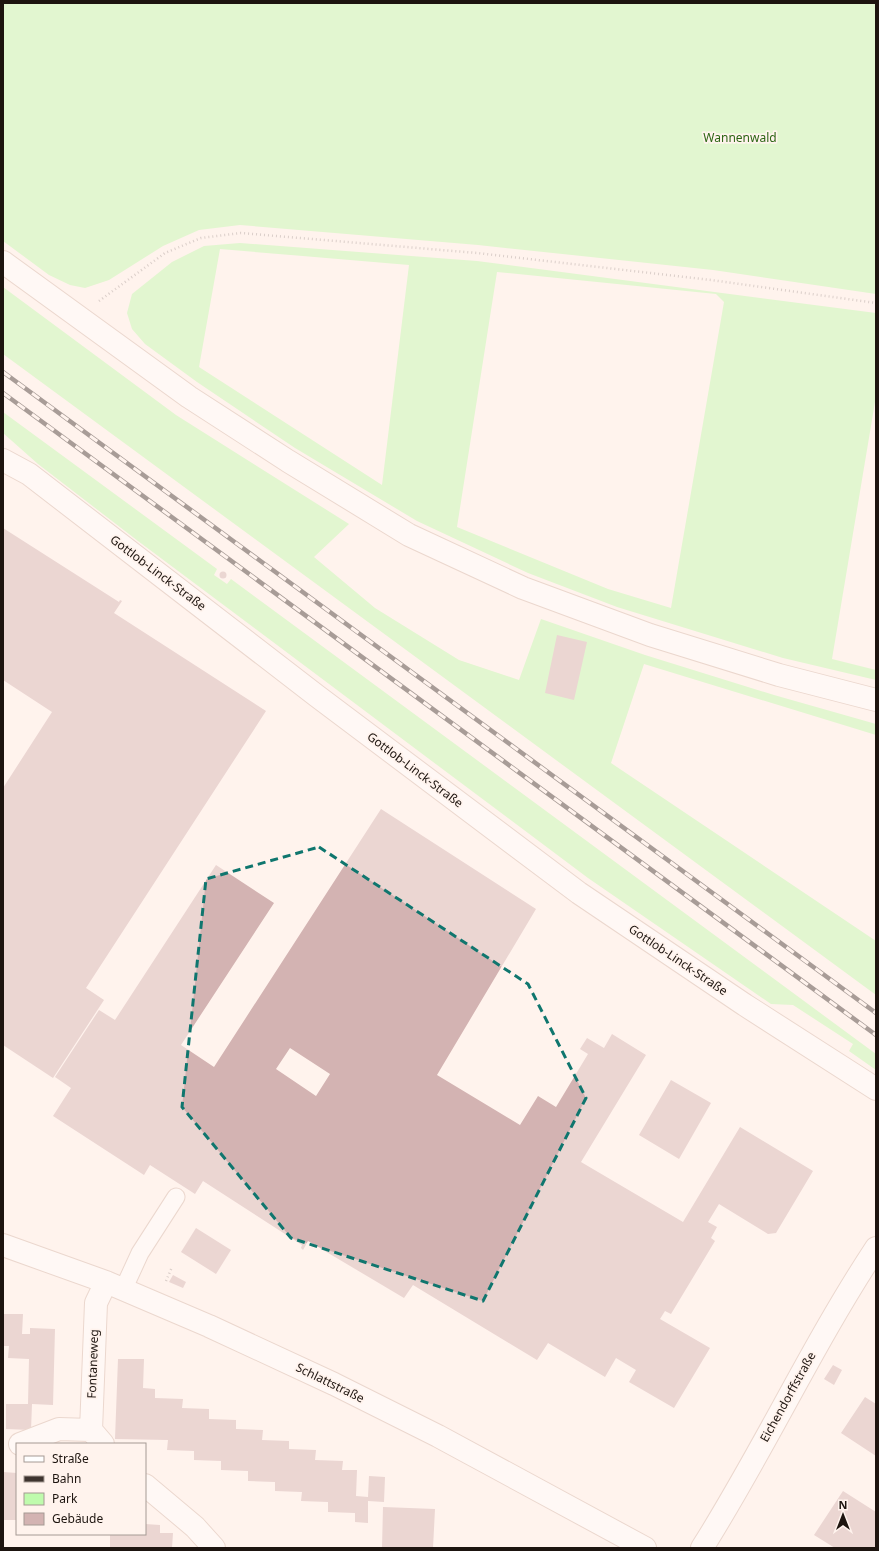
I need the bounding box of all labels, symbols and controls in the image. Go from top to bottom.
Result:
park label: Wannenwald [703,129,777,146]
street label: Gottlob-Linck-Straße [107,531,210,614]
street label: Gottlob-Linck-Straße [364,728,467,811]
street label: Gottlob-Linck-Straße [626,920,731,999]
street label: Fontaneweg [83,1329,102,1399]
street label: Eichendorffstraße [756,1348,820,1445]
street label: Schlattstraße [293,1359,367,1407]
legend [16,1443,146,1535]
text: Straße [52,1450,89,1467]
text: Bahn [52,1470,81,1487]
text: Park [52,1490,78,1507]
north arrow [823,1495,863,1535]
text: N [839,1497,847,1512]
text: Gebäude [52,1510,103,1527]

